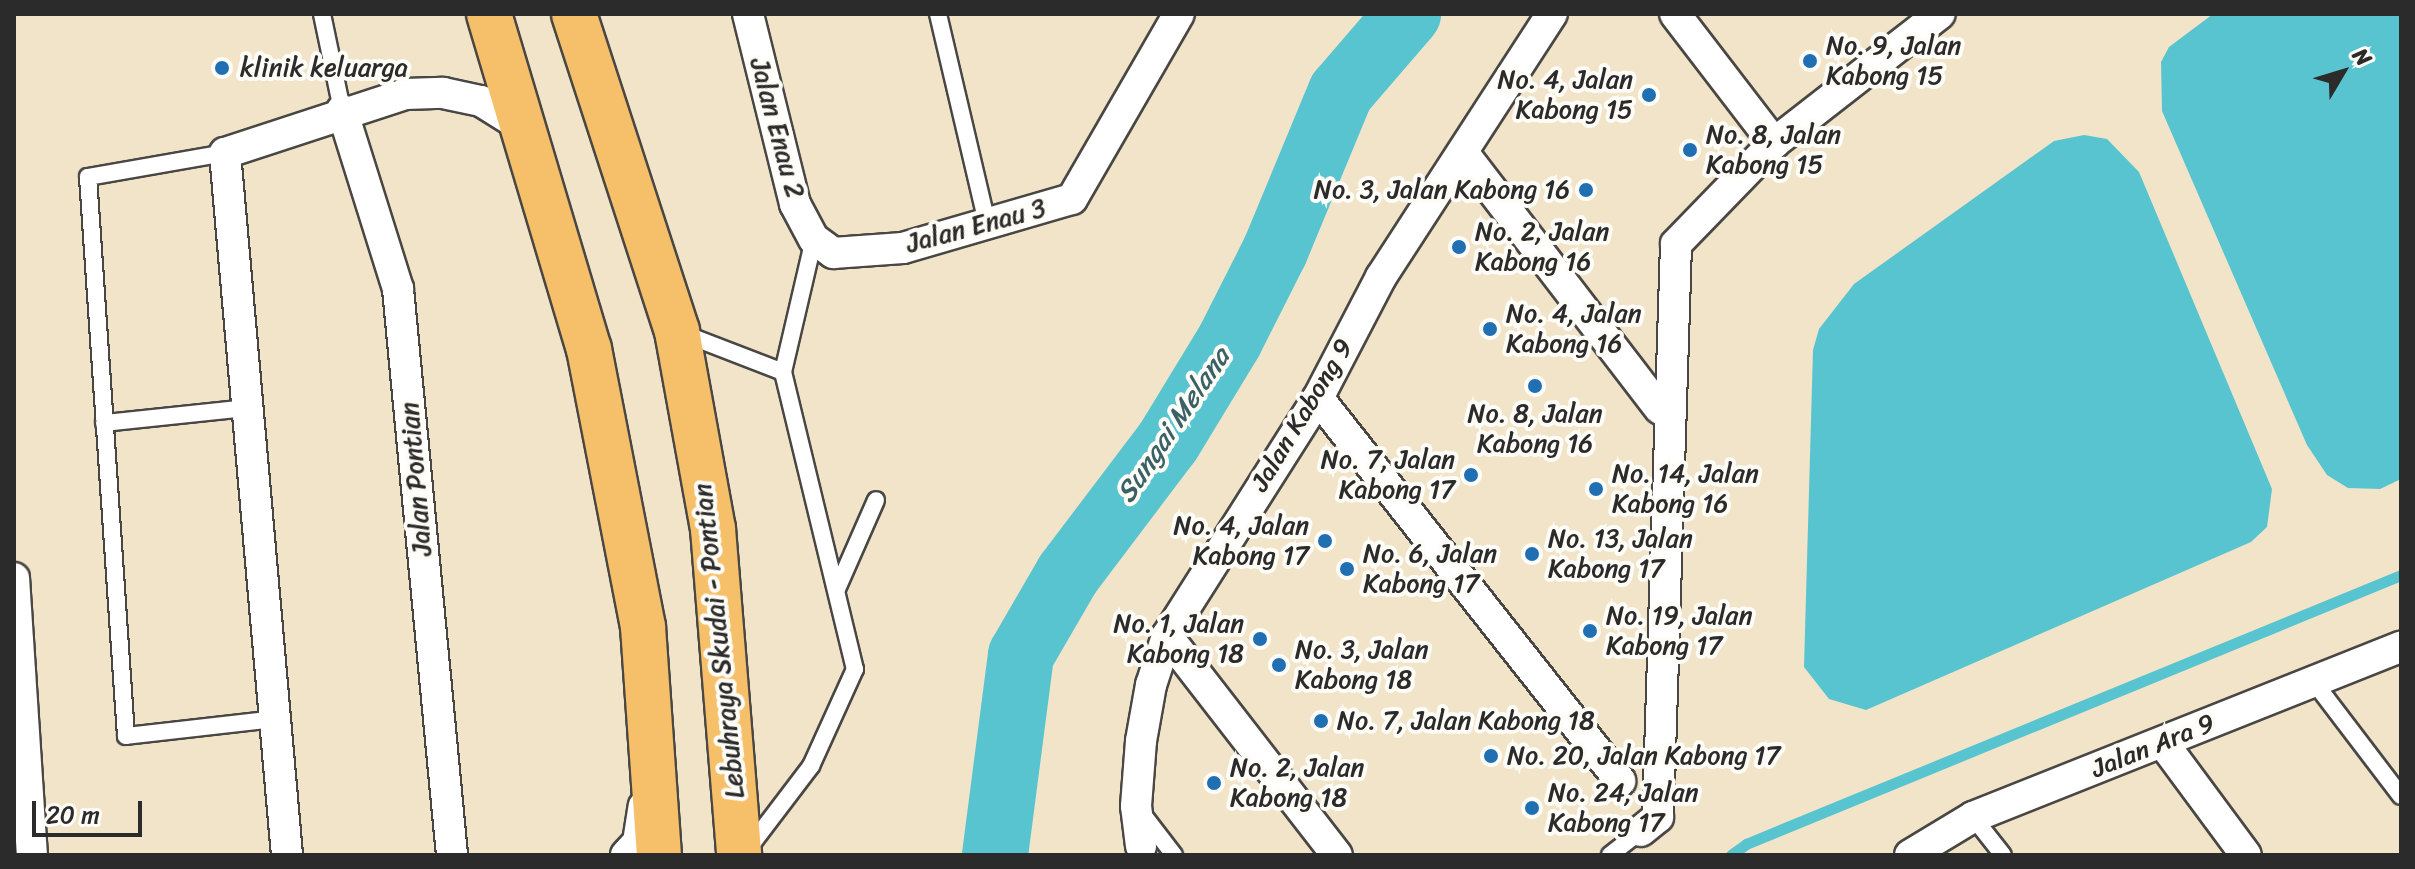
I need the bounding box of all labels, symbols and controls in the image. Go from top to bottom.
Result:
place label: No. 9, Jalan Kabong 15 [1826,30,1961,92]
north arrow [2303,32,2383,112]
text: N [2342,39,2382,75]
place label: klinik keluarga [240,52,409,84]
marker: No. 9, Jalan Kabong 15 [1801,52,1819,70]
street label: Jalan Enau 2 [743,55,811,201]
marker: klinik keluarga [211,57,233,79]
place label: No. 4, Jalan Kabong 15 [1497,64,1633,126]
marker: No. 4, Jalan Kabong 15 [1640,86,1658,104]
place label: No. 8, Jalan Kabong 15 [1706,119,1841,180]
marker: No. 8, Jalan Kabong 15 [1681,141,1699,159]
place label: No. 3, Jalan Kabong 16 [1313,174,1570,206]
marker: No. 3, Jalan Kabong 16 [1577,181,1595,199]
street label: Jalan Enau 3 [903,192,1049,260]
place label: No. 2, Jalan Kabong 16 [1475,216,1609,278]
marker: No. 2, Jalan Kabong 16 [1450,238,1468,256]
place label: No. 4, Jalan Kabong 16 [1506,298,1642,360]
marker: No. 4, Jalan Kabong 16 [1481,320,1499,338]
street label: Jalan Kabong 9 [1244,333,1360,497]
water label: Sungai Melana [1109,341,1237,509]
marker: No. 8, Jalan Kabong 16 [1526,377,1544,395]
place label: No. 8, Jalan Kabong 16 [1468,398,1602,460]
street label: Jalan Pontian [394,400,438,558]
place label: No. 7, Jalan Kabong 17 [1321,444,1455,506]
place label: No. 14, Jalan Kabong 16 [1612,458,1759,520]
marker: No. 7, Jalan Kabong 17 [1462,466,1480,484]
marker: No. 14, Jalan Kabong 16 [1587,480,1605,498]
street label: Lebuhraya Skudai - Pontian [687,482,751,800]
place label: No. 4, Jalan Kabong 17 [1173,510,1309,572]
place label: No. 13, Jalan Kabong 17 [1548,523,1693,584]
marker: No. 4, Jalan Kabong 17 [1316,532,1334,550]
place label: No. 6, Jalan Kabong 17 [1363,538,1497,600]
marker: No. 13, Jalan Kabong 17 [1523,545,1541,563]
marker: No. 6, Jalan Kabong 17 [1338,560,1356,578]
place label: No. 19, Jalan Kabong 17 [1606,600,1752,662]
place label: No. 1, Jalan Kabong 18 [1114,608,1244,670]
marker: No. 19, Jalan Kabong 17 [1581,622,1599,640]
marker: No. 1, Jalan Kabong 18 [1251,630,1269,648]
place label: No. 3, Jalan Kabong 18 [1295,634,1429,696]
marker: No. 3, Jalan Kabong 18 [1270,656,1288,674]
place label: No. 7, Jalan Kabong 18 [1337,705,1595,737]
street label: Jalan Ara 9 [2087,707,2219,785]
marker: No. 7, Jalan Kabong 18 [1312,712,1330,730]
place label: No. 20, Jalan Kabong 17 [1507,740,1781,772]
marker: No. 20, Jalan Kabong 17 [1482,747,1500,765]
place label: No. 2, Jalan Kabong 18 [1230,752,1364,814]
marker: No. 2, Jalan Kabong 18 [1205,774,1223,792]
place label: No. 24, Jalan Kabong 17 [1548,777,1699,838]
scale bar [36,785,146,835]
text: 20 m [46,794,100,836]
marker: No. 24, Jalan Kabong 17 [1523,799,1541,817]

